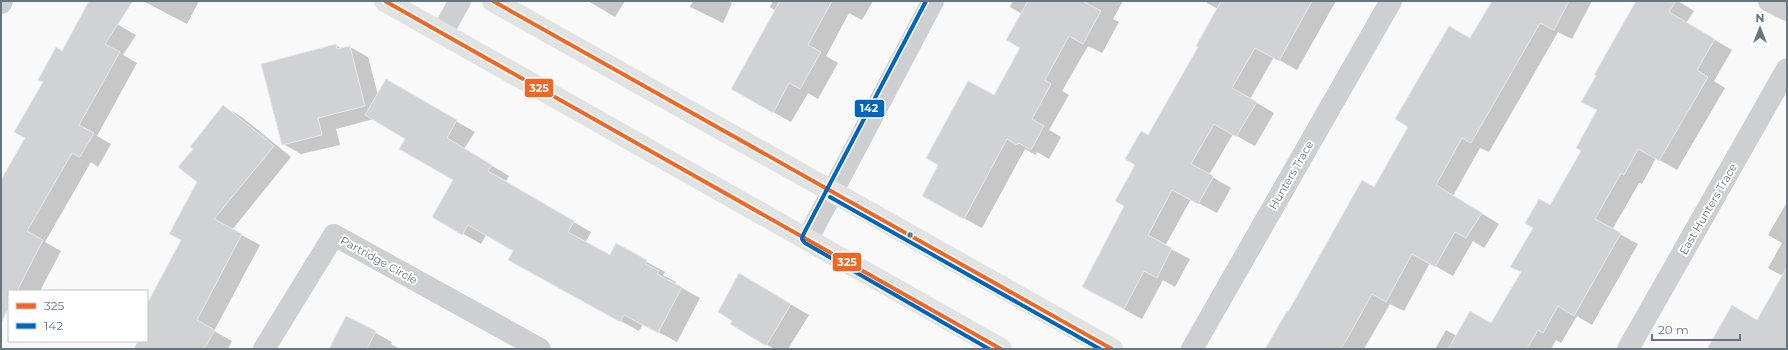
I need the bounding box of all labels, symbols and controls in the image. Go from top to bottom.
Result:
north arrow [1740,8,1780,48]
text: N [1756,11,1764,25]
line badge: 325 [524,78,554,98]
text: 325 [528,81,549,95]
line badge: 142 [854,99,885,118]
text: 142 [860,101,879,115]
street label: Hunters Trace [1266,138,1316,212]
street label: East Hunters Trace [1676,161,1740,257]
unlabelled marker [905,230,915,240]
street label: Partridge Circle [338,233,420,287]
line badge: 325 [832,252,862,272]
text: 325 [836,255,857,269]
legend [8,290,148,342]
text: 325 [44,298,65,313]
scale bar [1652,316,1740,342]
text: 142 [44,318,63,333]
text: 20 m [1658,322,1689,337]

